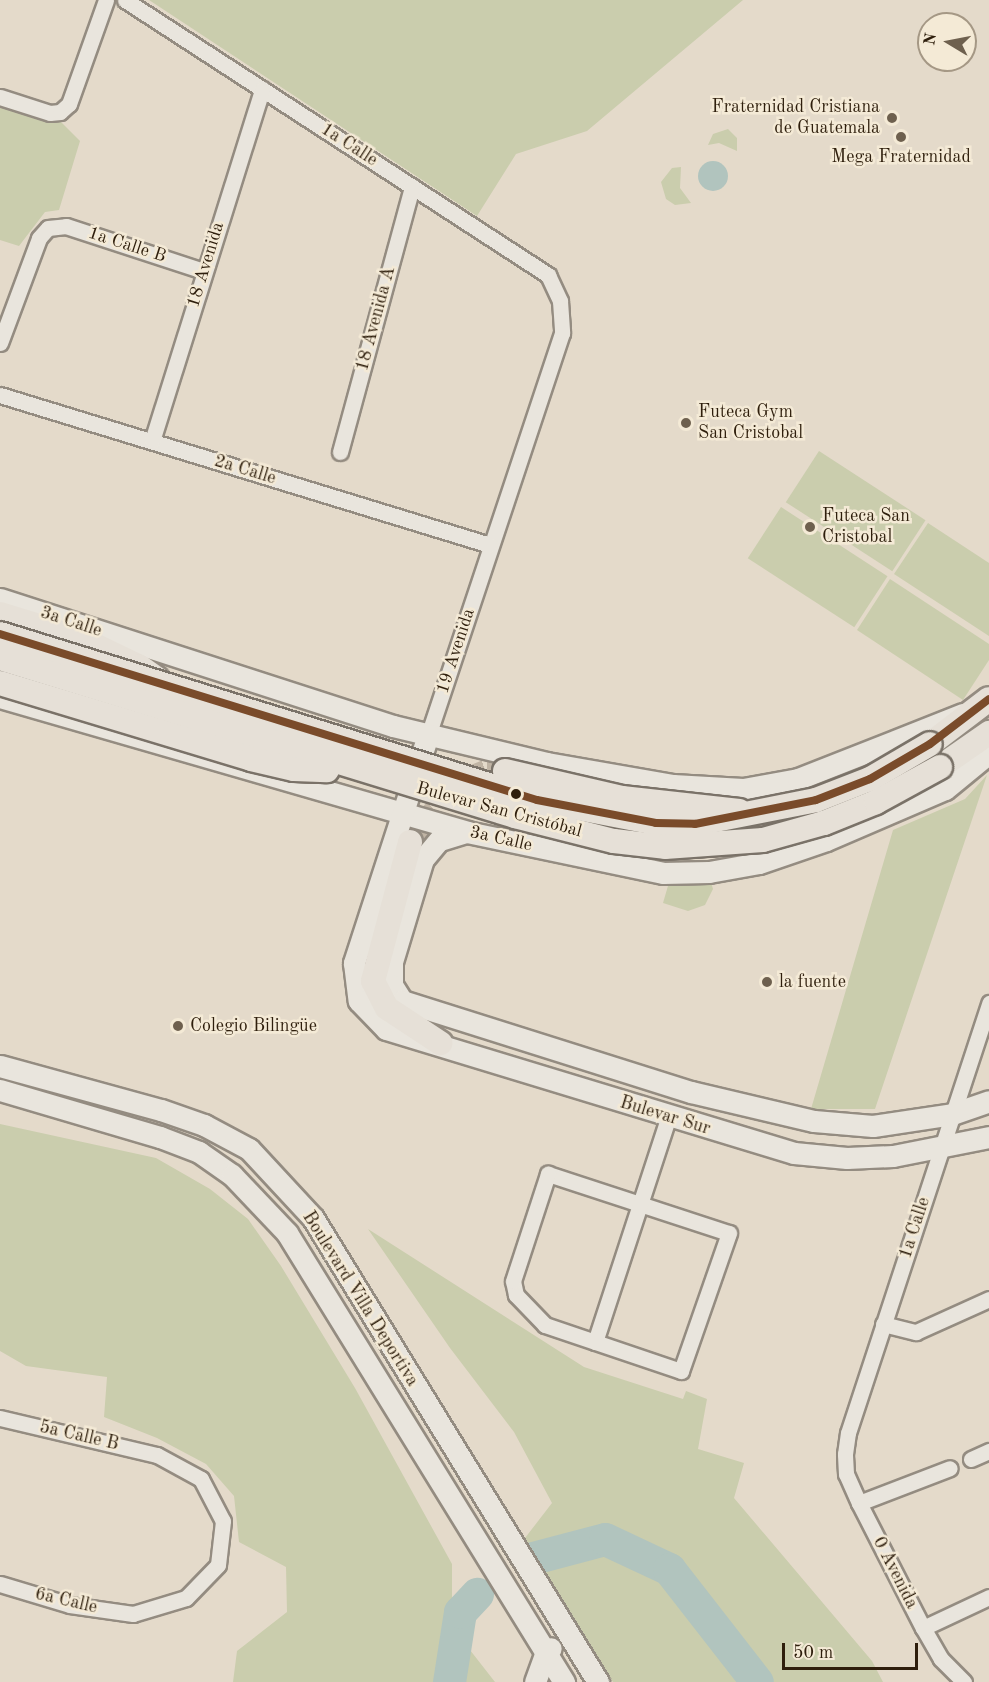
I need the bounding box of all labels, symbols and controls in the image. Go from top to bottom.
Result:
north arrow [917,12,977,72]
text: N [922,32,940,47]
place label: Fraternidad Cristiana de Guatemala [712,97,880,140]
marker: Fraternidad Cristiana de Guatemala [885,111,899,125]
street label: 1a Calle [317,119,381,171]
marker: Mega Fraternidad [894,130,908,144]
place label: Mega Fraternidad [831,146,971,168]
street label: 18 Avenida [183,220,229,310]
street label: 1a Calle B [85,222,169,268]
street label: 18 Avenida A [352,264,400,374]
place label: Futeca Gym San Cristobal [698,402,803,444]
marker: Futeca Gym San Cristobal [679,416,693,430]
street label: 2a Calle [212,450,278,490]
place label: Futeca San Cristobal [822,506,910,548]
marker: Futeca San Cristobal [803,520,817,534]
street label: 3a Calle [38,602,104,642]
street label: 19 Avenida [432,606,480,696]
street label: Bulevar San Cristóbal [414,777,584,843]
unlabelled marker [510,788,522,800]
street label: 3a Calle [468,821,534,857]
place label: la fuente [779,971,846,993]
marker: la fuente [760,975,774,989]
place label: Colegio Bilingüe [190,1015,317,1037]
marker: Colegio Bilingüe [171,1019,185,1033]
street label: Bulevar Sur [617,1092,713,1140]
street label: 1a Calle [895,1195,935,1261]
street label: Boulevard Villa Deportiva [297,1207,423,1391]
street label: 5a Calle B [37,1416,121,1456]
street label: 0 Avenida [868,1533,922,1613]
street label: 6a Calle [33,1583,99,1619]
scale bar [785,1631,922,1669]
text: 50 m [793,1644,833,1662]

